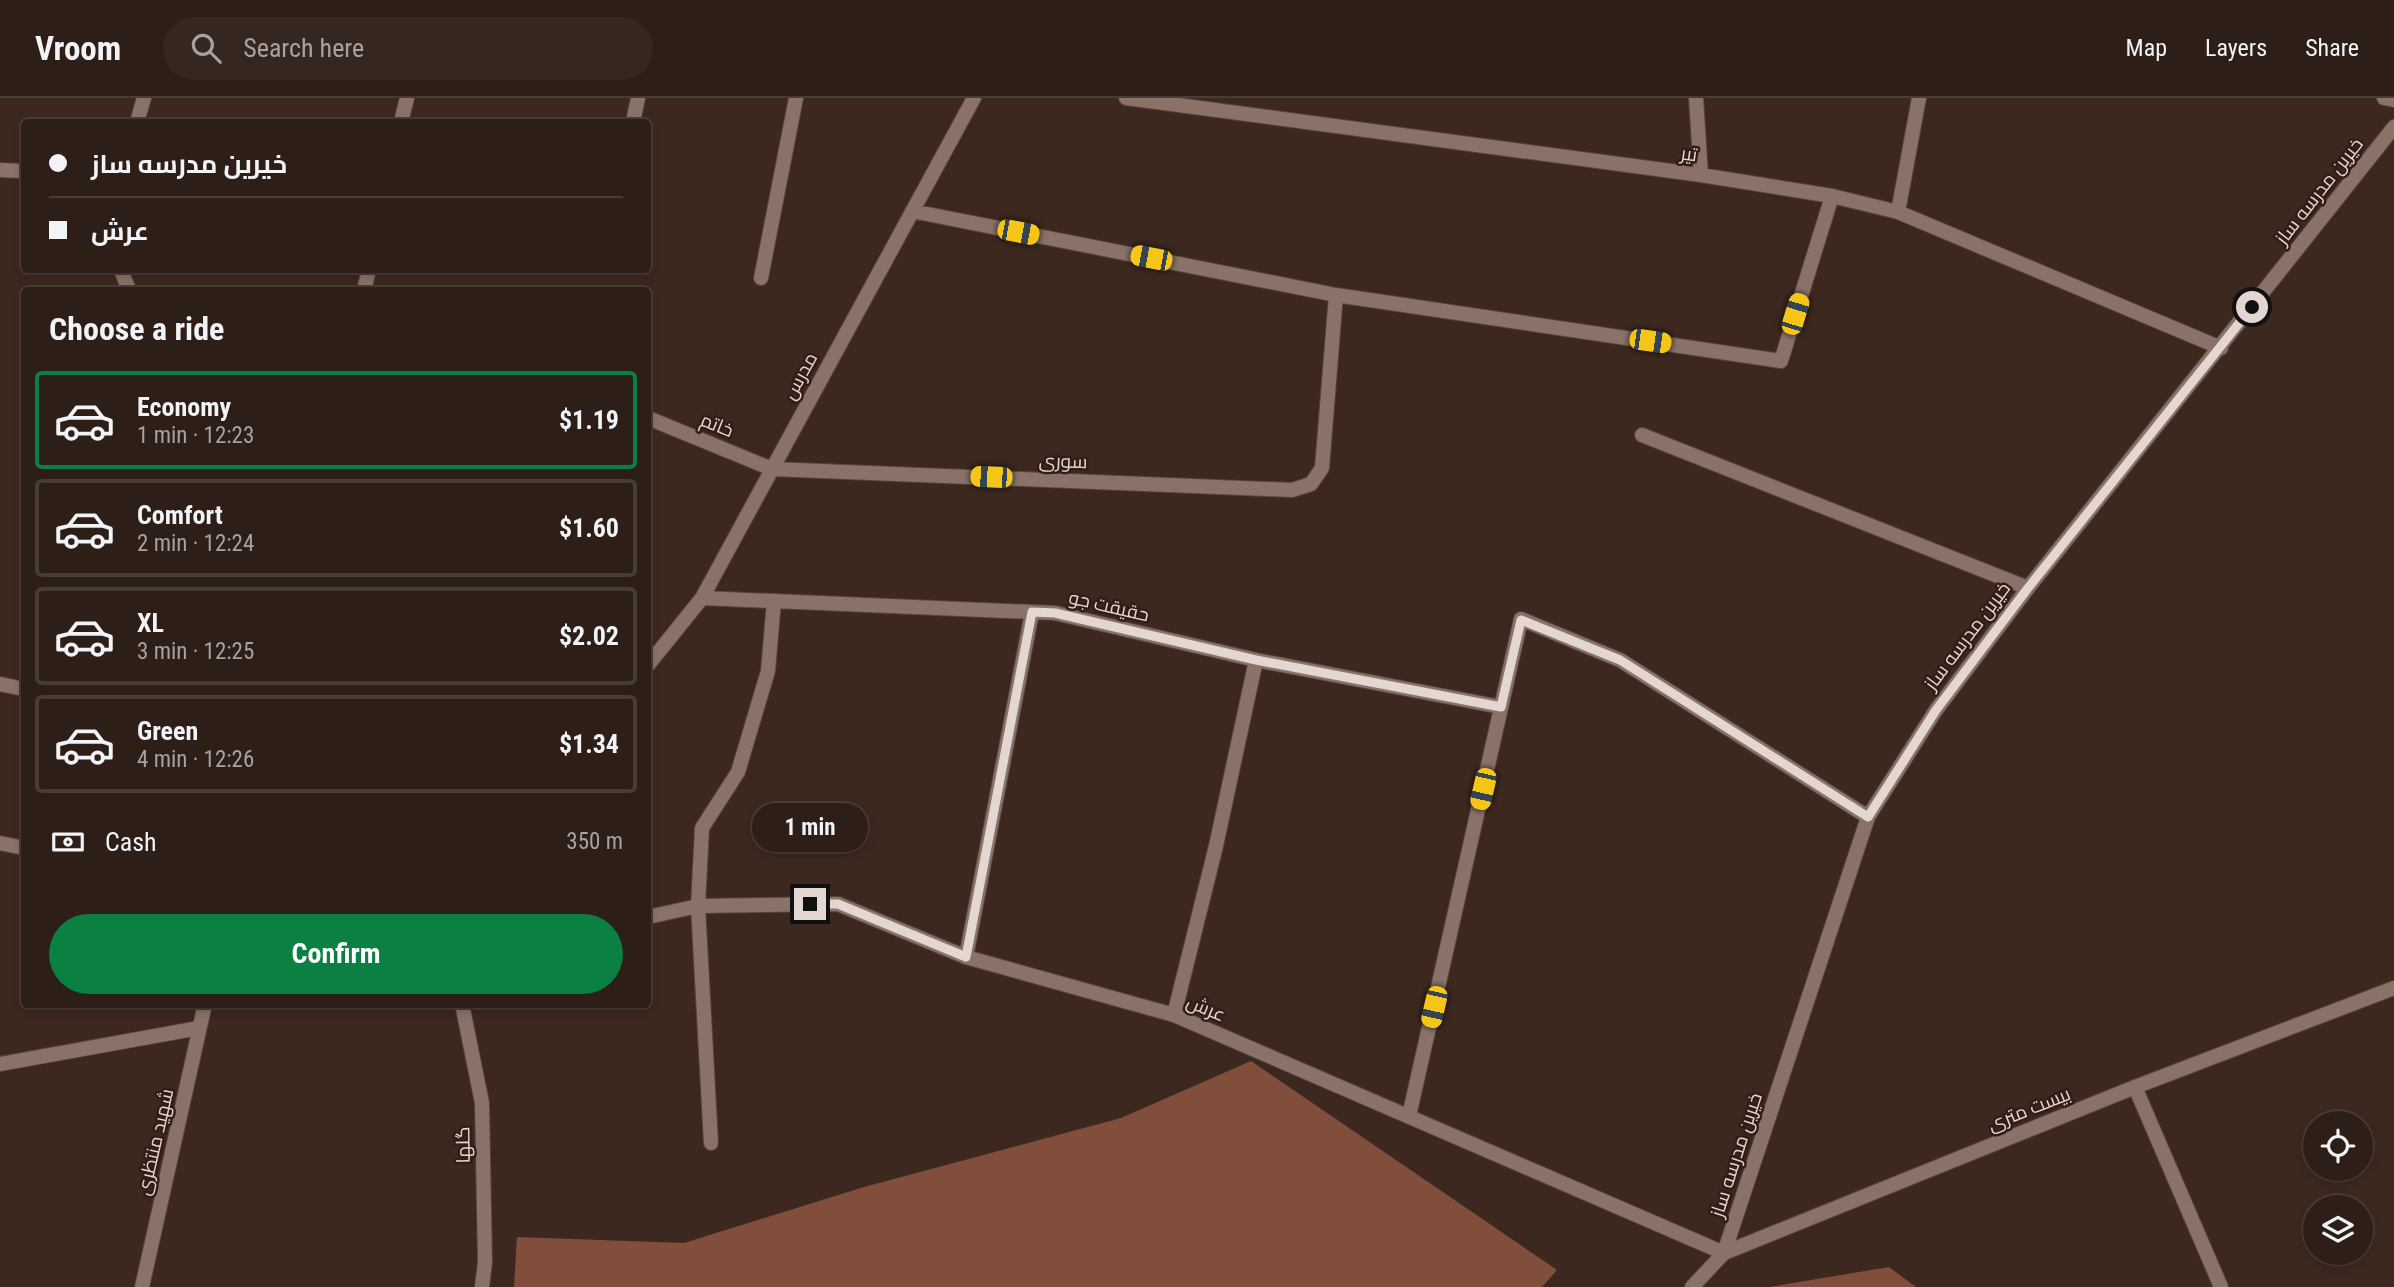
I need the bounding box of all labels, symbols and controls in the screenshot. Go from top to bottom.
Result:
search box [163,17,653,80]
text: Vroom [35,29,121,68]
icon: search [187,29,225,67]
text: Search here [243,33,364,63]
text: Map [2126,34,2167,62]
text: Layers [2205,34,2267,62]
text: Share [2305,34,2359,62]
street label: خیرین مدرسه ساز [2270,133,2368,250]
street label: تیر [1678,141,1699,167]
text: خیرین مدرسه ساز [91,149,287,179]
text: عرش [91,216,149,246]
car [996,218,1041,246]
car [1129,244,1174,272]
car [1779,291,1812,337]
route start [2236,291,2268,323]
text: Choose a ride [49,310,224,348]
car [1628,328,1673,354]
street label: مدرس [778,348,822,404]
icon: car [53,389,116,452]
text: Economy [137,392,231,422]
text: $1.19 [559,405,619,435]
street label: خاتم [696,408,737,444]
text: 1 min · 12:23 [137,422,254,449]
street label: سوری [1038,449,1088,473]
car [970,466,1013,488]
icon: car [53,497,116,560]
text: Comfort [137,500,223,530]
text: $1.60 [559,513,619,543]
text: 2 min · 12:24 [137,530,254,557]
street label: خیرین مدرسه ساز [1918,577,2015,695]
street label: حقیقت جو [1067,586,1151,626]
icon: car [53,605,116,668]
text: XL [137,608,164,638]
text: $2.02 [559,621,619,651]
text: 3 min · 12:25 [137,638,254,665]
icon: car [53,713,116,776]
text: Green [137,716,198,746]
text: $1.34 [559,729,619,759]
text: 4 min · 12:26 [137,746,254,773]
car [1469,766,1498,812]
callout: 1 min [752,802,868,852]
text: 1 min [784,814,836,841]
icon: cash [49,823,87,861]
text: Cash [105,827,157,857]
text: 350 m [566,828,623,855]
route end [794,888,826,920]
button: Confirm [49,914,623,994]
car [1420,984,1449,1030]
street label: عرش [1183,990,1229,1026]
street label: بیست متری [1984,1082,2074,1136]
street label: شهید منتظری [132,1086,178,1198]
street label: خیرین مدرسه ساز [1705,1090,1767,1221]
map controls [2303,1111,2373,1265]
button: locate [2303,1111,2373,1181]
street label: گلها [451,1126,475,1164]
button: layers [2303,1195,2373,1265]

